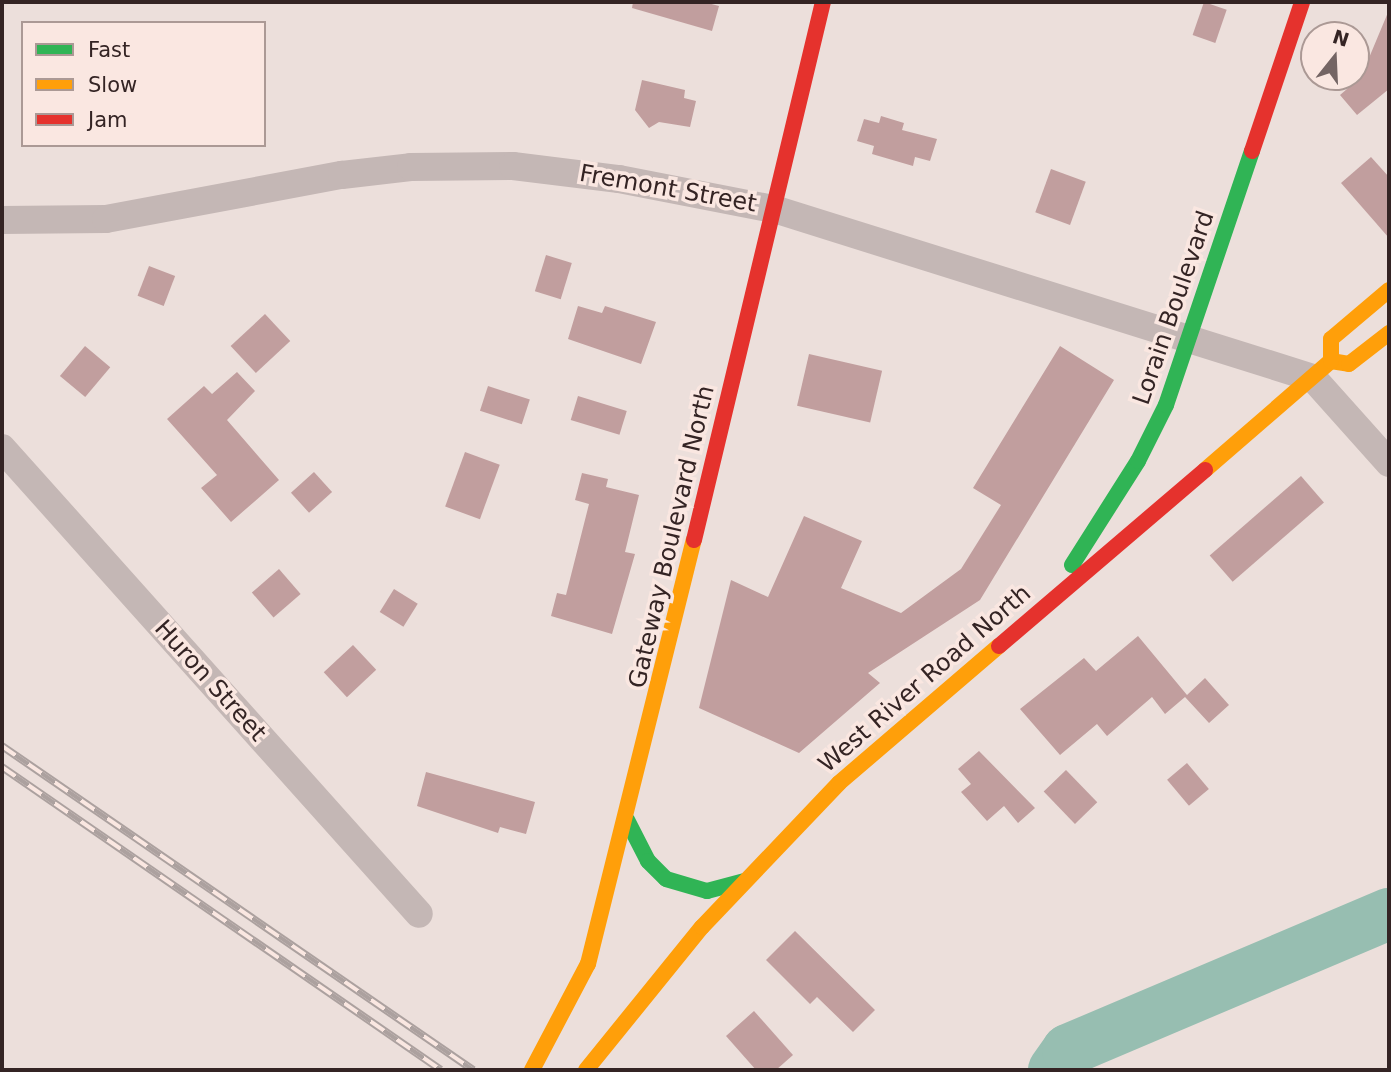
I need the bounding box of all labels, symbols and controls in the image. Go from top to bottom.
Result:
legend [21,21,266,147]
north arrow [1300,21,1370,91]
text: N [1330,25,1352,51]
text: Fast [88,38,130,62]
text: Slow [88,73,137,97]
text: Jam [88,108,128,132]
street label: Fremont Street [577,159,759,219]
street label: Lorain Boulevard [1127,207,1221,409]
street label: Gateway Boulevard North [623,383,721,691]
street label: West River Road North [813,579,1037,779]
street label: Huron Street [148,614,272,748]

